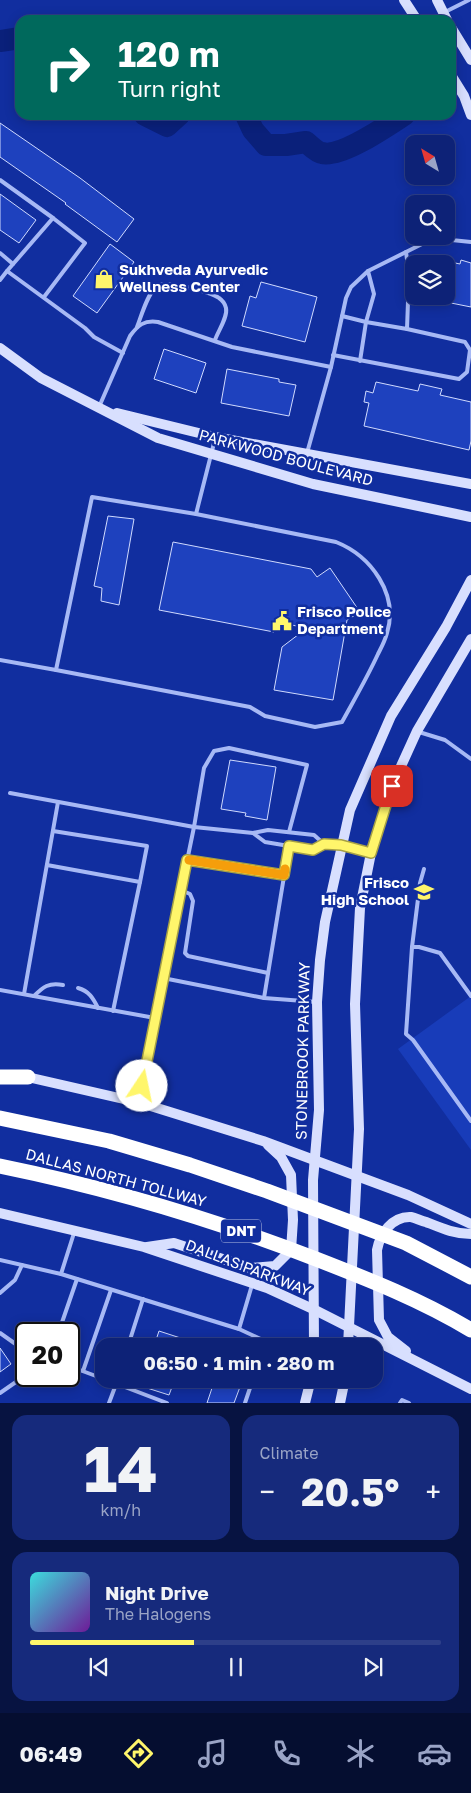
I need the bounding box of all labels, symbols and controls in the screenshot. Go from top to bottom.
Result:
text: 120 m [118,33,220,75]
icon: right [35,35,100,100]
text: Turn right [118,75,221,102]
north arrow [405,135,455,185]
map controls [405,135,455,305]
button: search [405,195,455,245]
button: layers [405,255,455,305]
place label: Sukhveda Ayurvedic Wellness Center [119,260,269,295]
shop icon: Sukhveda Ayurvedic Wellness Center [93,268,115,290]
street label: PARKWOOD BOULEVARD [197,425,375,489]
place label: Frisco Police Department [297,602,391,637]
public building icon: Frisco Police Department [271,610,293,632]
pin [371,765,413,807]
icon: arrive [378,772,406,800]
place label: Frisco High School [321,873,409,908]
school or university icon: Frisco High School [413,881,435,903]
street label: STONEBROOK PARKWAY [291,962,313,1140]
position arrow [115,1059,167,1111]
street label: DALLAS NORTH TOLLWAY [24,1144,209,1210]
road number: DNT [221,1220,261,1242]
street label: DALLAS PARKWAY [183,1235,314,1299]
speed limit sign: 20 [15,1322,80,1387]
text: 06:50 · 1 min · 280 m [144,1351,334,1374]
text: 14 [84,1428,158,1506]
text: Climate [260,1443,319,1463]
text: 20.5° [301,1469,399,1514]
text: − [260,1475,275,1508]
text: + [426,1475,441,1508]
text: km/h [100,1500,141,1520]
text: Night Drive [105,1581,209,1604]
text: The Halogens [105,1604,211,1624]
icon: previous [85,1653,113,1681]
icon: pause [222,1653,250,1681]
icon: next [359,1653,387,1681]
icon: directions [121,1736,156,1771]
icon: music [195,1736,230,1771]
icon: phone [269,1736,304,1771]
icon: climate [343,1736,378,1771]
icon: car [417,1736,452,1771]
text: 06:49 [19,1740,82,1767]

